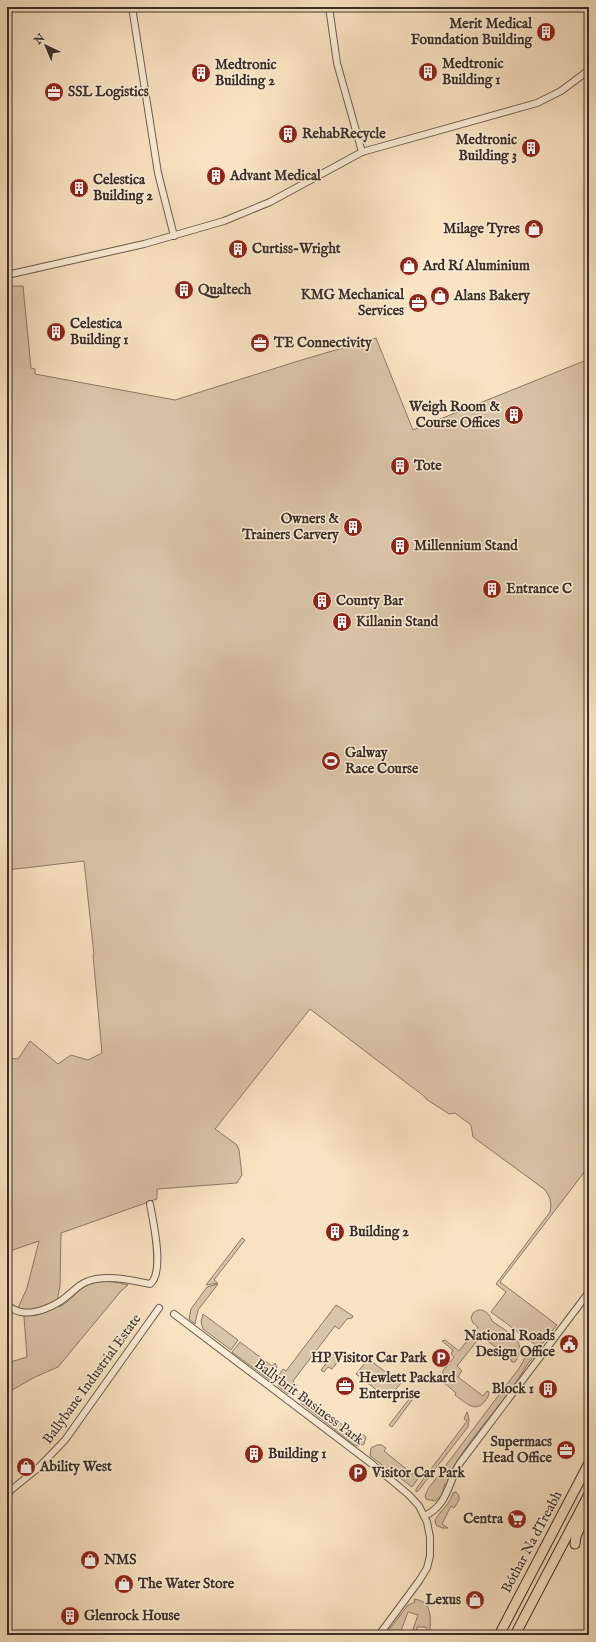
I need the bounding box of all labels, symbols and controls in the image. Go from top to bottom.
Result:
place label: Merit Medical Foundation Building [411,15,533,49]
building icon: Merit Medical Foundation Building [535,21,557,43]
north arrow [26,26,66,66]
text: N [31,31,48,49]
place label: Medtronic Building 1 [442,55,504,89]
place label: Medtronic Building 2 [215,56,277,90]
building icon: Medtronic Building 1 [417,61,439,83]
building icon: Medtronic Building 2 [190,62,212,84]
office icon: SSL Logistics [43,81,65,103]
place label: SSL Logistics [68,83,149,101]
building icon: RehabRecycle [277,123,299,145]
place label: RehabRecycle [302,125,386,143]
place label: Medtronic Building 3 [455,131,517,165]
building icon: Medtronic Building 3 [520,137,542,159]
building icon: Advant Medical [205,165,227,187]
place label: Advant Medical [229,167,322,185]
place label: Celestica Building 2 [93,171,153,205]
building icon: Celestica Building 2 [68,177,90,199]
shop icon: Milage Tyres [523,218,545,240]
place label: Milage Tyres [443,220,520,238]
building icon: Curtiss-Wright [227,238,249,260]
place label: Curtiss-Wright [252,240,341,258]
shop icon: Ard Rí Aluminium [398,255,420,277]
place label: Ard Rí Aluminium [422,257,530,275]
building icon: Qualtech [173,279,195,301]
place label: Qualtech [198,281,252,299]
shop icon: Alans Bakery [429,285,451,307]
place label: KMG Mechanical Services [301,286,405,320]
place label: Alans Bakery [453,287,531,305]
office icon: KMG Mechanical Services [407,292,429,314]
place label: Celestica Building 1 [70,315,129,349]
building icon: Celestica Building 1 [45,321,67,343]
office icon: TE Connectivity [249,332,271,354]
place label: TE Connectivity [273,334,373,352]
place label: Weigh Room & Course Offices [408,398,500,432]
building icon: Weigh Room & Course Offices [503,404,525,426]
building icon: Tote [389,455,411,477]
place label: Tote [413,457,442,475]
place label: Owners & Trainers Carvery [241,510,340,544]
building icon: Owners & Trainers Carvery [342,516,364,538]
building icon: Millennium Stand [389,535,411,557]
place label: Millennium Stand [414,537,518,555]
building icon: Entrance C [481,578,503,600]
place label: Entrance C [506,580,572,598]
building icon: County Bar [311,590,333,612]
place label: County Bar [336,592,404,610]
building icon: Killanin Stand [331,611,353,633]
place label: Killanin Stand [356,613,439,631]
place label: Galway Race Course [345,744,419,778]
sports icon: Galway Race Course [320,750,342,772]
building icon: Building 2 [324,1221,346,1243]
place label: Building 2 [349,1223,409,1241]
street label: Ballybane Industrial Estate [39,1310,146,1448]
place label: National Roads Design Office [463,1327,556,1361]
public building icon: National Roads Design Office [558,1333,580,1355]
parking icon: HP Visitor Car Park [430,1347,452,1369]
place label: HP Visitor Car Park [311,1349,427,1367]
street label: Ballybrit Business Park [251,1355,368,1449]
place label: Hewlett Packard Enterprise [359,1369,456,1403]
office icon: Hewlett Packard Enterprise [334,1375,356,1397]
building icon: Block 1 [537,1378,559,1400]
place label: Block 1 [492,1380,534,1398]
place label: Supermacs Head Office [482,1433,553,1467]
office icon: Supermacs Head Office [555,1439,577,1461]
building icon: Building 1 [243,1443,265,1465]
place label: Building 1 [268,1445,327,1463]
shop icon: Ability West [15,1456,37,1478]
place label: Ability West [39,1458,112,1476]
parking icon: Visitor Car Park [347,1462,369,1484]
place label: Visitor Car Park [371,1464,465,1482]
street label: Bóthar Na dTreabh [497,1487,567,1596]
supermarket icon: Centra [506,1508,528,1530]
place label: Centra [463,1510,504,1528]
shop icon: NMS [79,1549,101,1571]
place label: NMS [103,1551,136,1569]
shop icon: The Water Store [113,1573,135,1595]
place label: The Water Store [137,1575,235,1593]
shop icon: Lexus [464,1589,486,1611]
place label: Lexus [426,1591,461,1609]
building icon: Glenrock House [59,1605,81,1627]
place label: Glenrock House [84,1607,180,1625]

